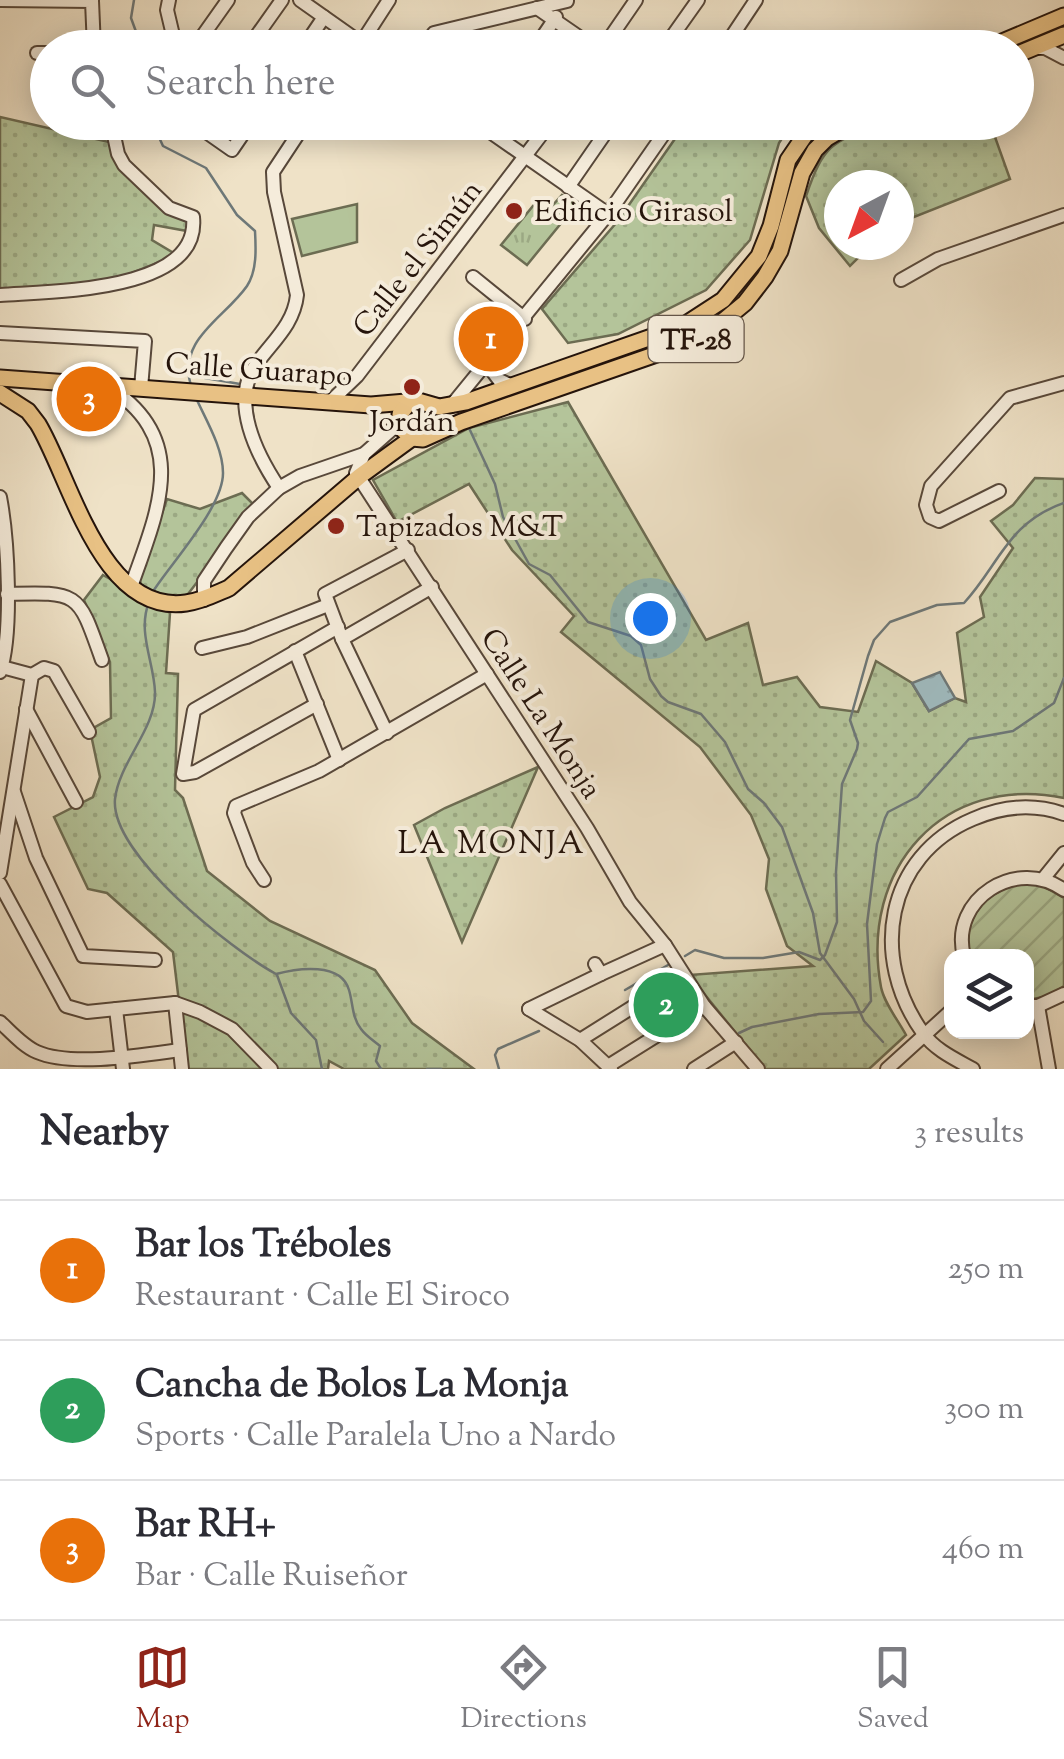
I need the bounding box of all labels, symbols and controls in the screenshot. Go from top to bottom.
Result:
search box [30,30,1034,140]
icon: search [65,58,120,113]
text: Search here [145,58,336,112]
north arrow [824,170,914,260]
street label: Calle el Simún [344,172,494,347]
place label: Edificio Girasol [534,192,733,235]
marker: Edificio Girasol [503,200,525,222]
pin: 1 [458,302,524,376]
road number: TF-28 [648,316,744,362]
street label: Calle Guarapo [164,344,354,399]
pin: 3 [56,362,122,436]
marker: Jordán [401,376,423,398]
place label: Jordán [368,402,455,445]
place label: Tapizados M&T [356,507,563,550]
marker: Tapizados M&T [325,515,347,537]
your location [625,593,676,644]
street label: Calle La Monja [469,621,611,808]
district label: LA MONJA [398,822,586,868]
map controls [944,949,1034,1039]
button: layers [944,949,1034,1039]
pin: 2 [634,968,698,1042]
text: Nearby [40,1104,169,1164]
text: 3 results [914,1111,1024,1157]
text: Bar los Tréboles [135,1220,392,1274]
text: 1 [67,1247,78,1293]
text: 250 m [948,1247,1024,1293]
text: Restaurant · Calle El Siroco [135,1274,510,1320]
text: Cancha de Bolos La Monja [135,1360,569,1414]
text: 2 [65,1387,80,1433]
text: 300 m [944,1387,1024,1433]
text: Sports · Calle Paralela Uno a Nardo [135,1414,616,1460]
text: Bar RH+ [135,1500,276,1554]
text: 3 [66,1527,79,1573]
text: 460 m [942,1527,1024,1573]
text: Bar · Calle Ruiseñor [135,1554,408,1600]
tab: Map [135,1640,190,1740]
tab: Directions [460,1640,587,1740]
tab: Saved [857,1640,929,1740]

